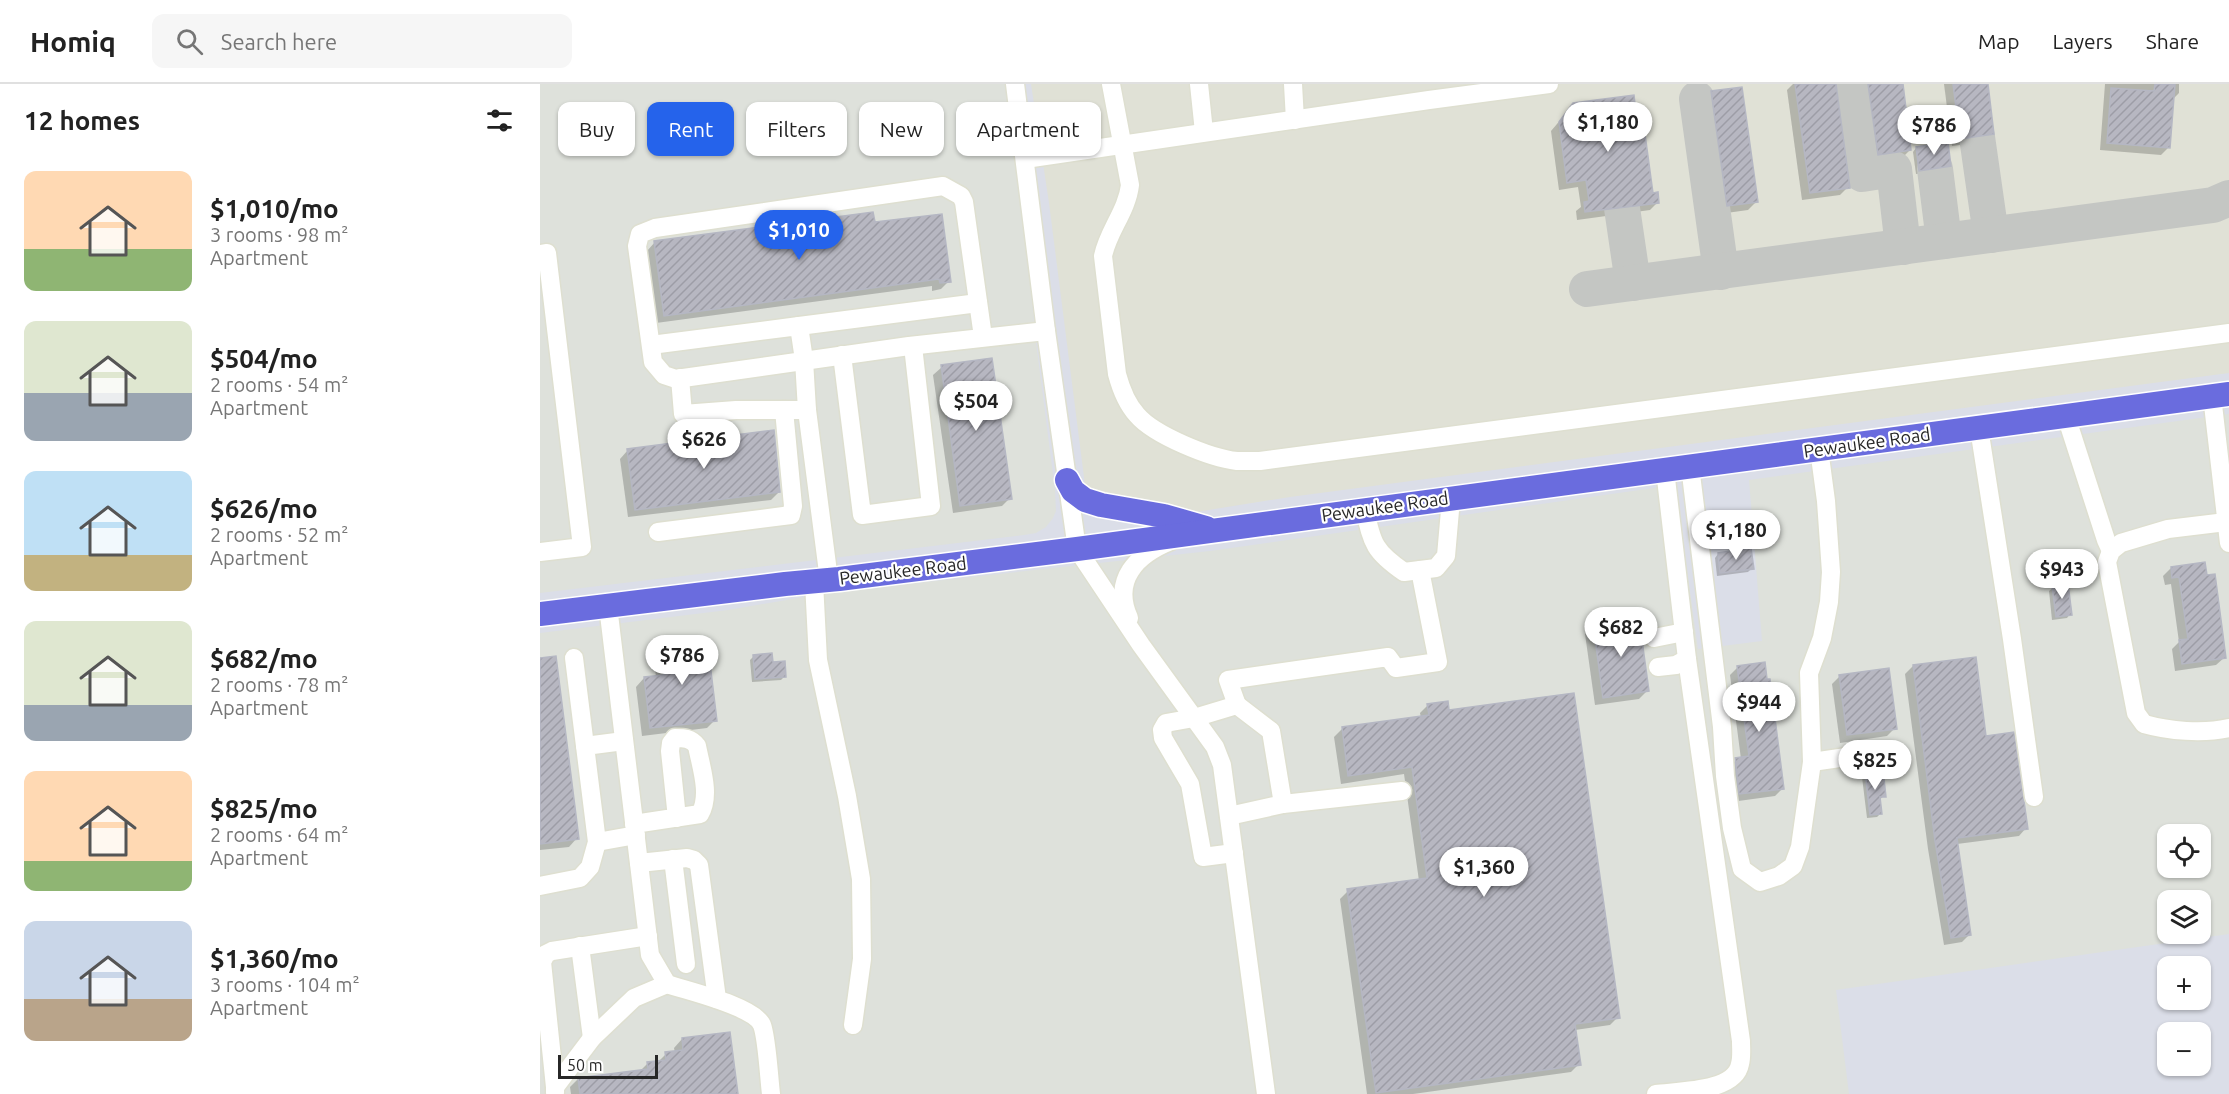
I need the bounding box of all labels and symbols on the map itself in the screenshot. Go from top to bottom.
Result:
pin: $1,180 [1559,102,1657,153]
pin: $786 [1898,105,1970,156]
pin: $1,010 [750,210,848,261]
pin: $504 [940,381,1012,432]
pin: $626 [668,419,740,470]
street label: Pewaukee Road [1802,423,1932,461]
street label: Pewaukee Road [1320,487,1450,525]
pin: $1,180 [1687,510,1785,561]
pin: $943 [2026,549,2098,600]
street label: Pewaukee Road [838,552,968,588]
pin: $682 [1585,607,1657,658]
pin: $786 [646,635,718,686]
pin: $944 [1723,682,1795,733]
pin: $825 [1839,740,1911,791]
pin: $1,360 [1435,847,1533,898]
scale bar [558,1052,658,1080]

